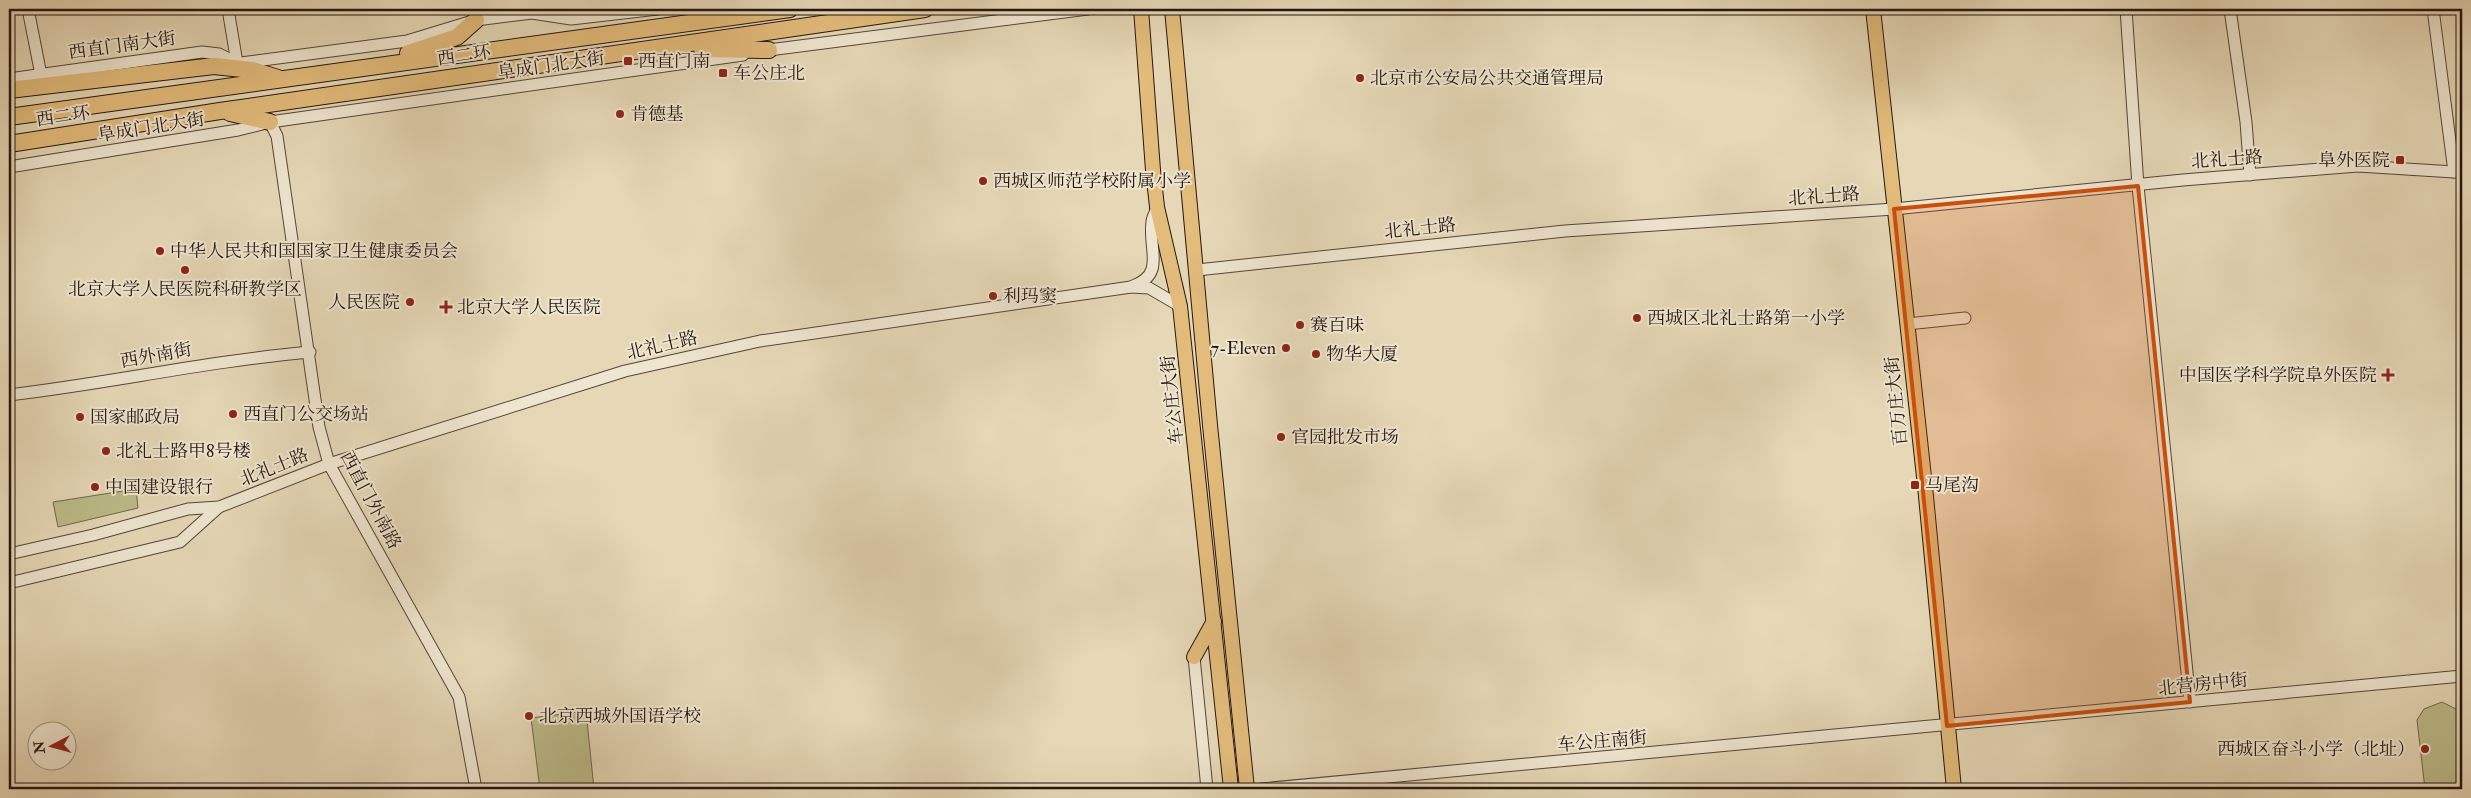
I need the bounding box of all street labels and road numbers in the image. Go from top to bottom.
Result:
street label: 西直门南大街 [67,27,177,64]
street label: 西二环 [436,40,492,71]
street label: 阜成门北大街 [496,47,606,84]
street label: 西二环 [35,101,91,132]
street label: 阜成门北大街 [96,108,206,147]
street label: 北礼士路 [2190,146,2264,173]
street label: 北礼士路 [1787,183,1861,210]
street label: 北礼士路 [1383,213,1457,244]
street label: 北礼士路 [624,326,700,365]
street label: 西外南街 [119,338,194,373]
street label: 车公庄大街 [1156,354,1189,446]
street label: 百万庄大街 [1880,355,1913,447]
street label: 北礼士路 [237,443,312,492]
street label: 西直门外南路 [335,447,406,553]
street label: 北营房中街 [2157,668,2249,701]
street label: 车公庄南街 [1556,726,1648,757]

